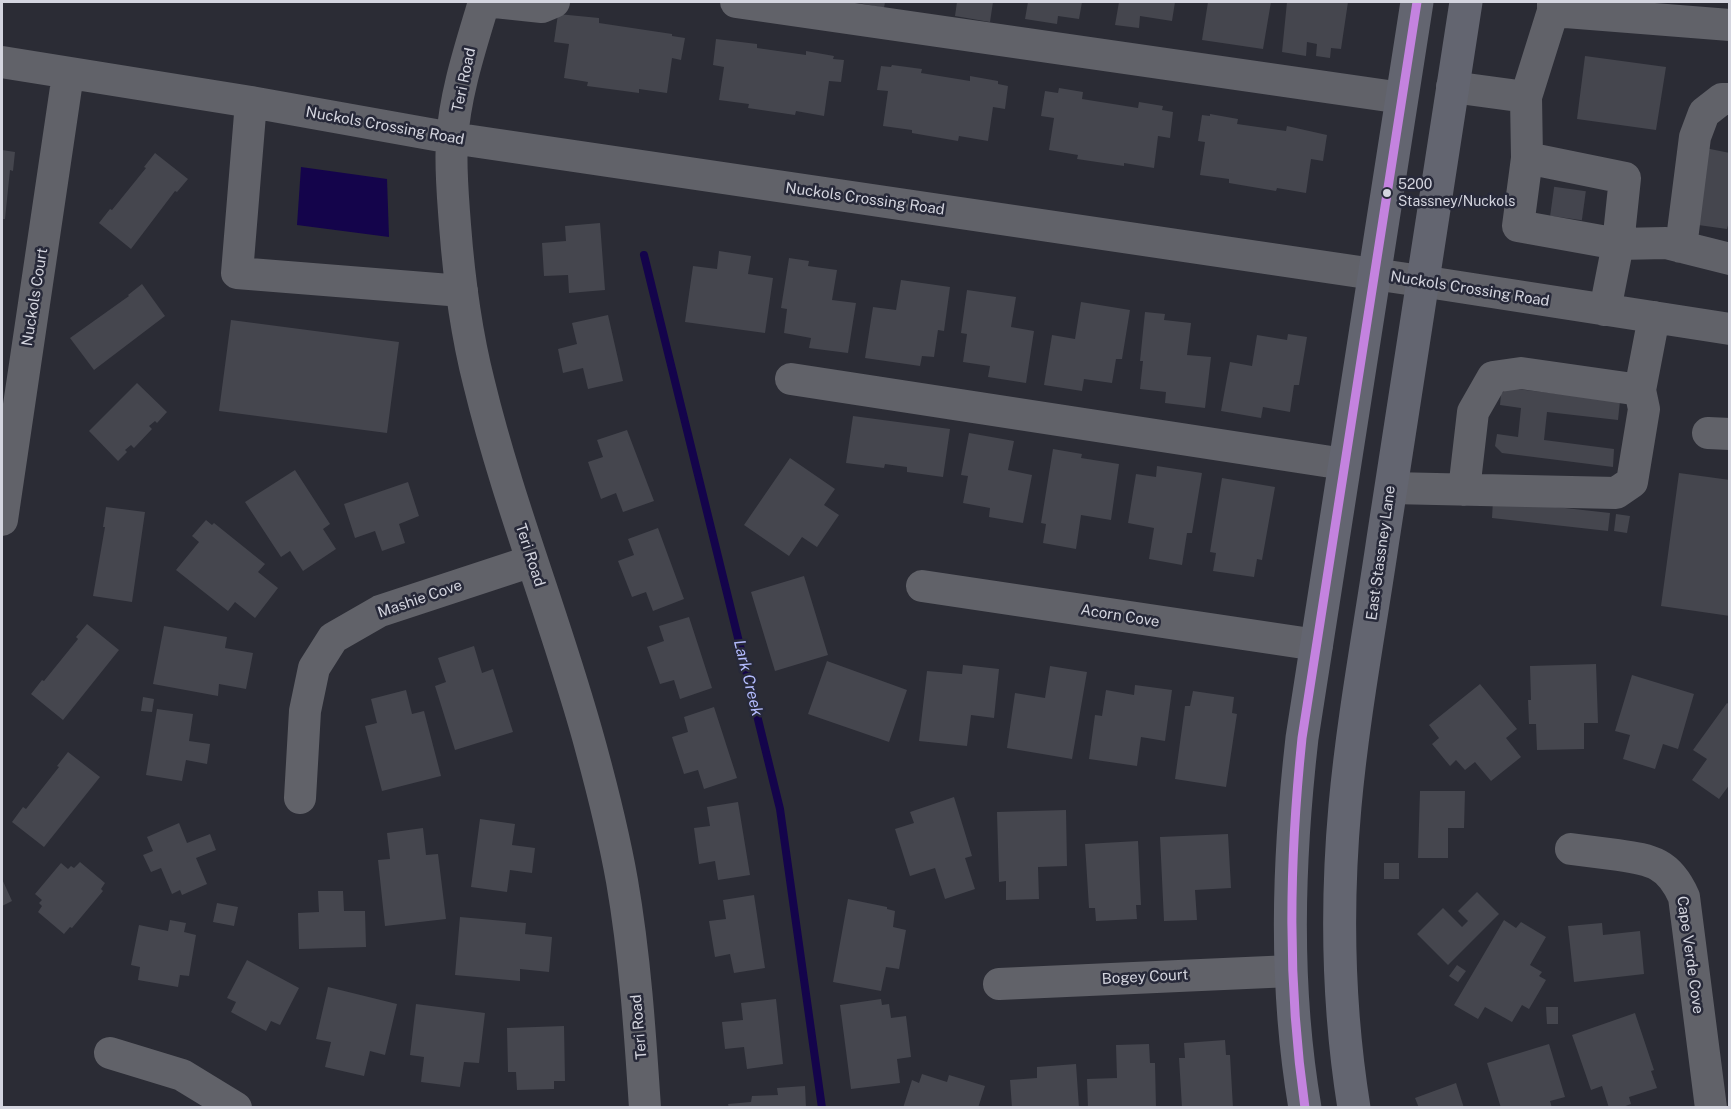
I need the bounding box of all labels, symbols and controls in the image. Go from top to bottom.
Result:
street label: Teri Road [448,46,480,114]
street label: Nuckols Crossing Road [304,103,466,149]
place label: 5200 Stassney/Nuckols [1398,177,1515,210]
street label: Nuckols Crossing Road [784,179,946,219]
marker: 5200 Stassney/Nuckols [1381,187,1393,199]
street label: Nuckols Court [18,247,52,347]
street label: Nuckols Crossing Road [1389,268,1551,310]
street label: East Stassney Lane [1363,484,1399,622]
street label: Teri Road [511,521,549,589]
street label: Mashie Cove [375,576,465,622]
street label: Acorn Cove [1079,601,1161,631]
water label: Lark Creek [729,638,767,718]
street label: Cape Verde Cove [1673,895,1707,1015]
street label: Bogey Court [1101,966,1189,988]
street label: Teri Road [627,994,651,1060]

